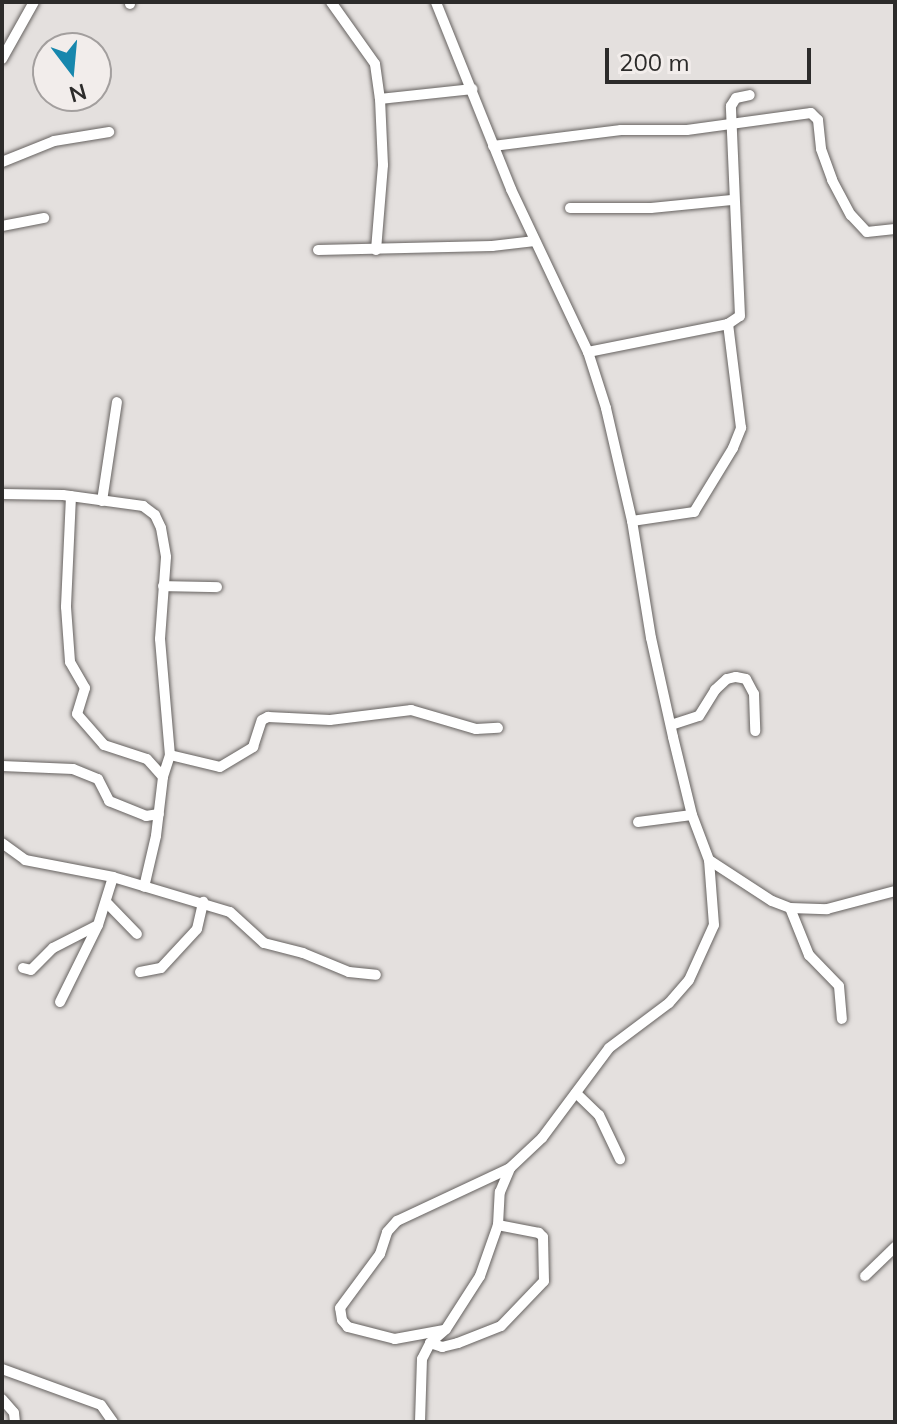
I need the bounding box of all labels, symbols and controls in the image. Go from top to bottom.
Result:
north arrow [32,32,112,112]
scale bar [609,32,815,82]
text: 200 m [619,47,690,77]
text: N [66,77,90,109]

